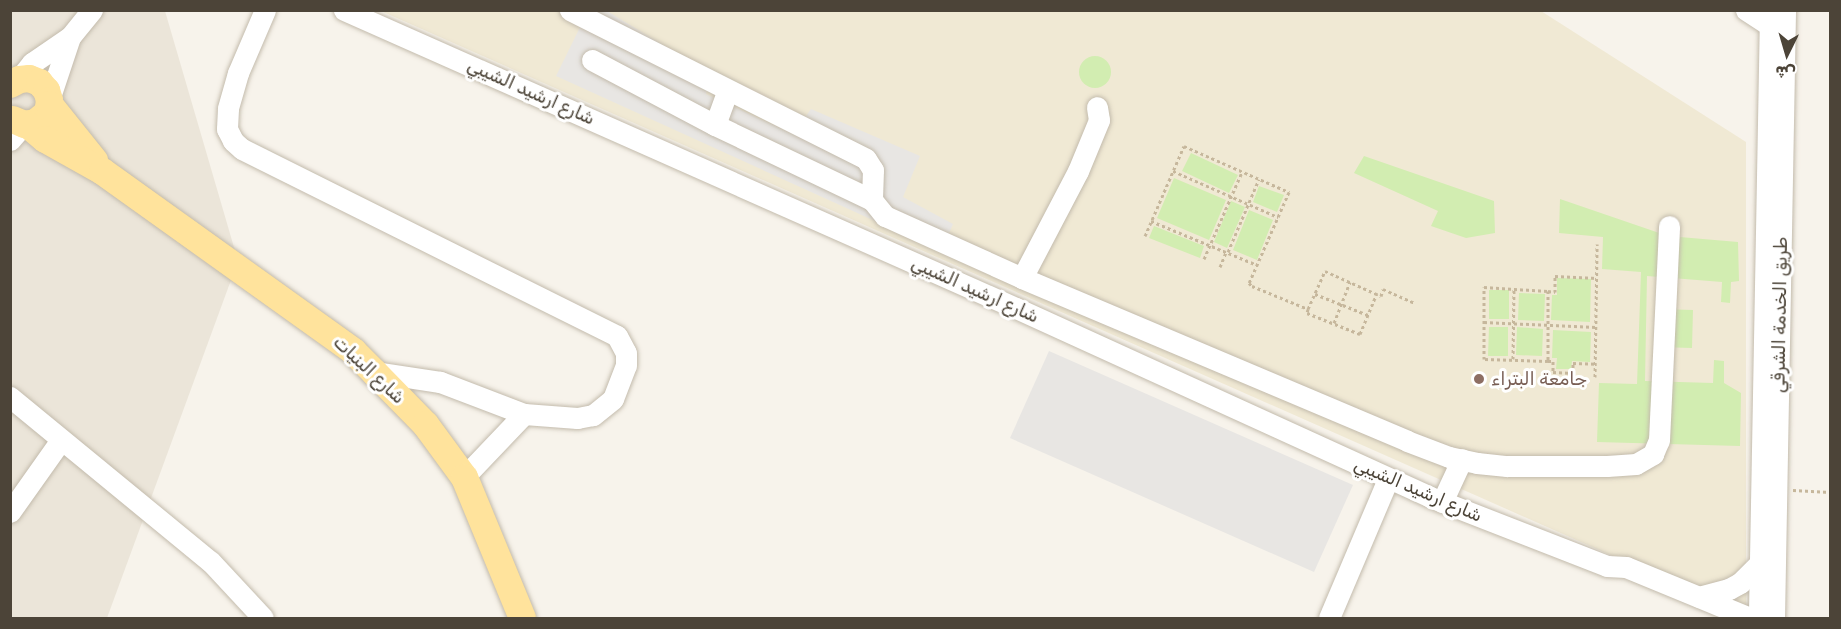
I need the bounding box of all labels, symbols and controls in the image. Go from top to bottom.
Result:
north arrow [1757,24,1817,84]
street label: شارع ارشيد الشيبي [464,54,598,130]
text: ش [1774,62,1796,83]
street label: طريق الخدمة الشرقي [1768,237,1792,393]
street label: شارع ارشيد الشيبي [908,252,1042,328]
street label: شارع البنيات [329,331,409,409]
place label: جامعة البتراء [1491,368,1587,390]
marker: جامعة البتراء [1472,372,1486,386]
street label: شارع ارشيد الشيبي [1351,453,1485,527]

